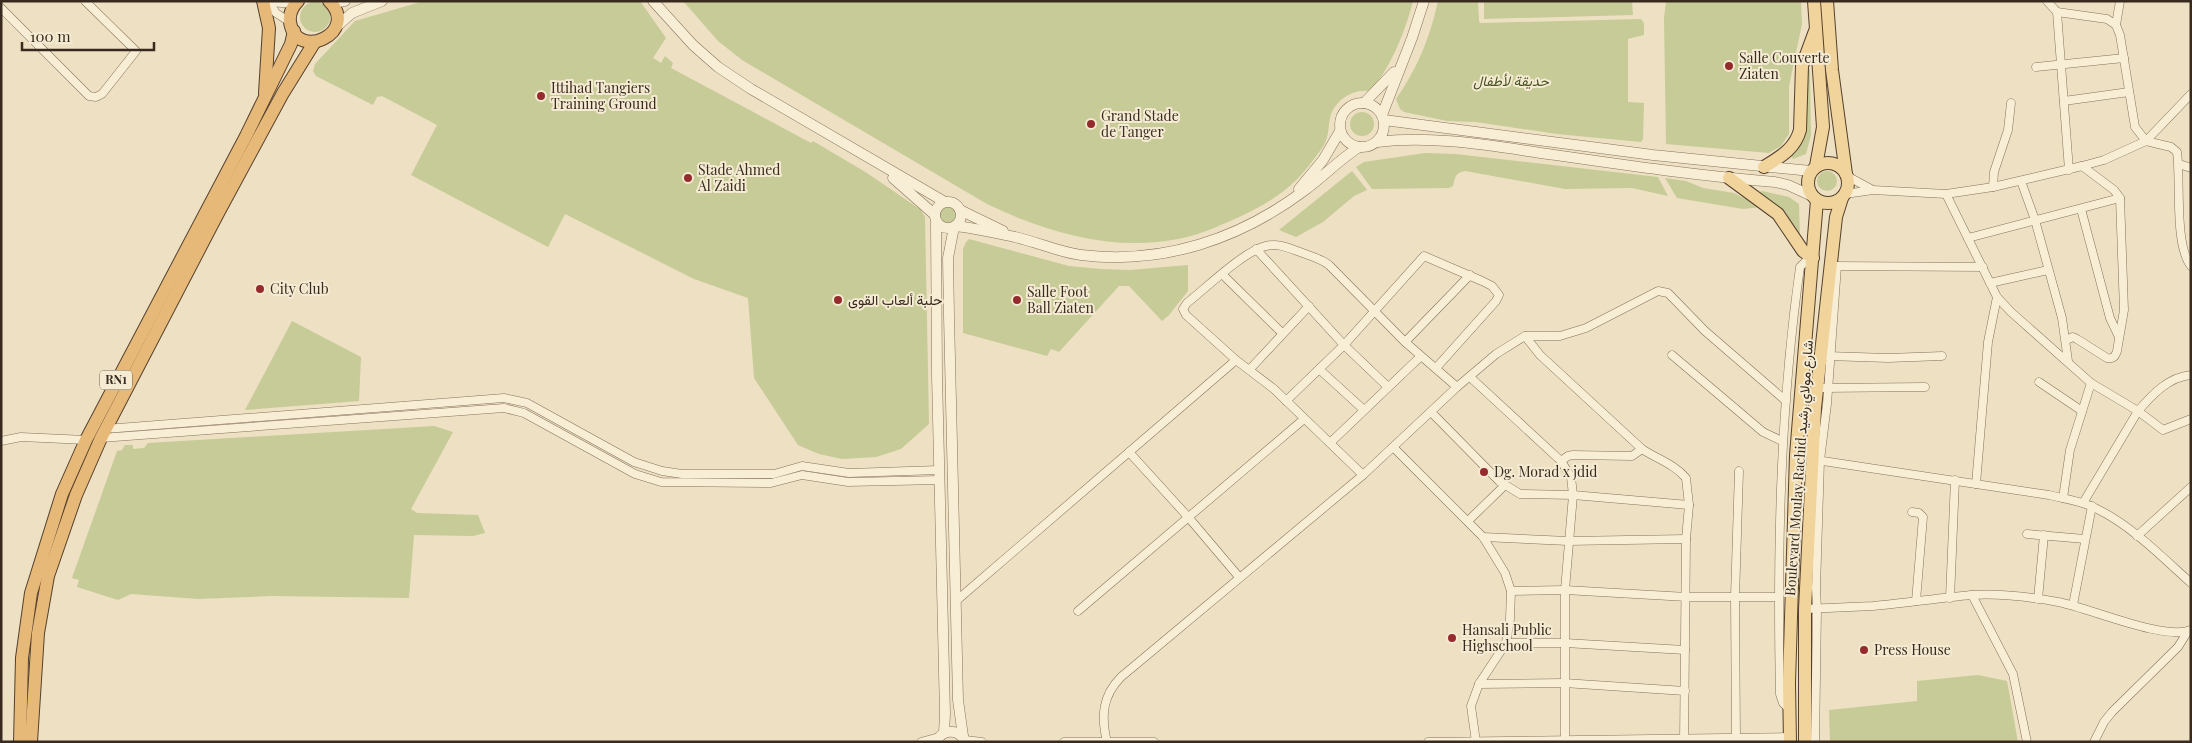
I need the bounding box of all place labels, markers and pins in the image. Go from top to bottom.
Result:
place label: Salle Couverte Ziaten [1739,48,1829,83]
marker: Salle Couverte Ziaten [1723,60,1735,72]
place label: Ittihad Tangiers Training Ground [551,78,657,113]
marker: Ittihad Tangiers Training Ground [535,90,547,102]
place label: Grand Stade de Tanger [1101,106,1179,141]
marker: Grand Stade de Tanger [1085,118,1097,130]
place label: Stade Ahmed Al Zaidi [697,160,780,195]
marker: Stade Ahmed Al Zaidi [682,172,694,184]
place label: City Club [270,279,329,298]
place label: Salle Foot Ball Ziaten [1027,282,1095,317]
marker: City Club [254,283,266,295]
place label: حلبة ألعاب القوى [848,290,942,309]
marker: حلبة ألعاب القوى [832,294,844,306]
marker: Salle Foot Ball Ziaten [1011,294,1023,306]
place label: Dg. Morad x jdid [1494,462,1597,481]
marker: Dg. Morad x jdid [1478,466,1490,478]
place label: Hansali Public Highschool [1462,620,1552,655]
marker: Hansali Public Highschool [1446,632,1458,644]
place label: Press House [1874,640,1951,659]
marker: Press House [1858,644,1870,656]

